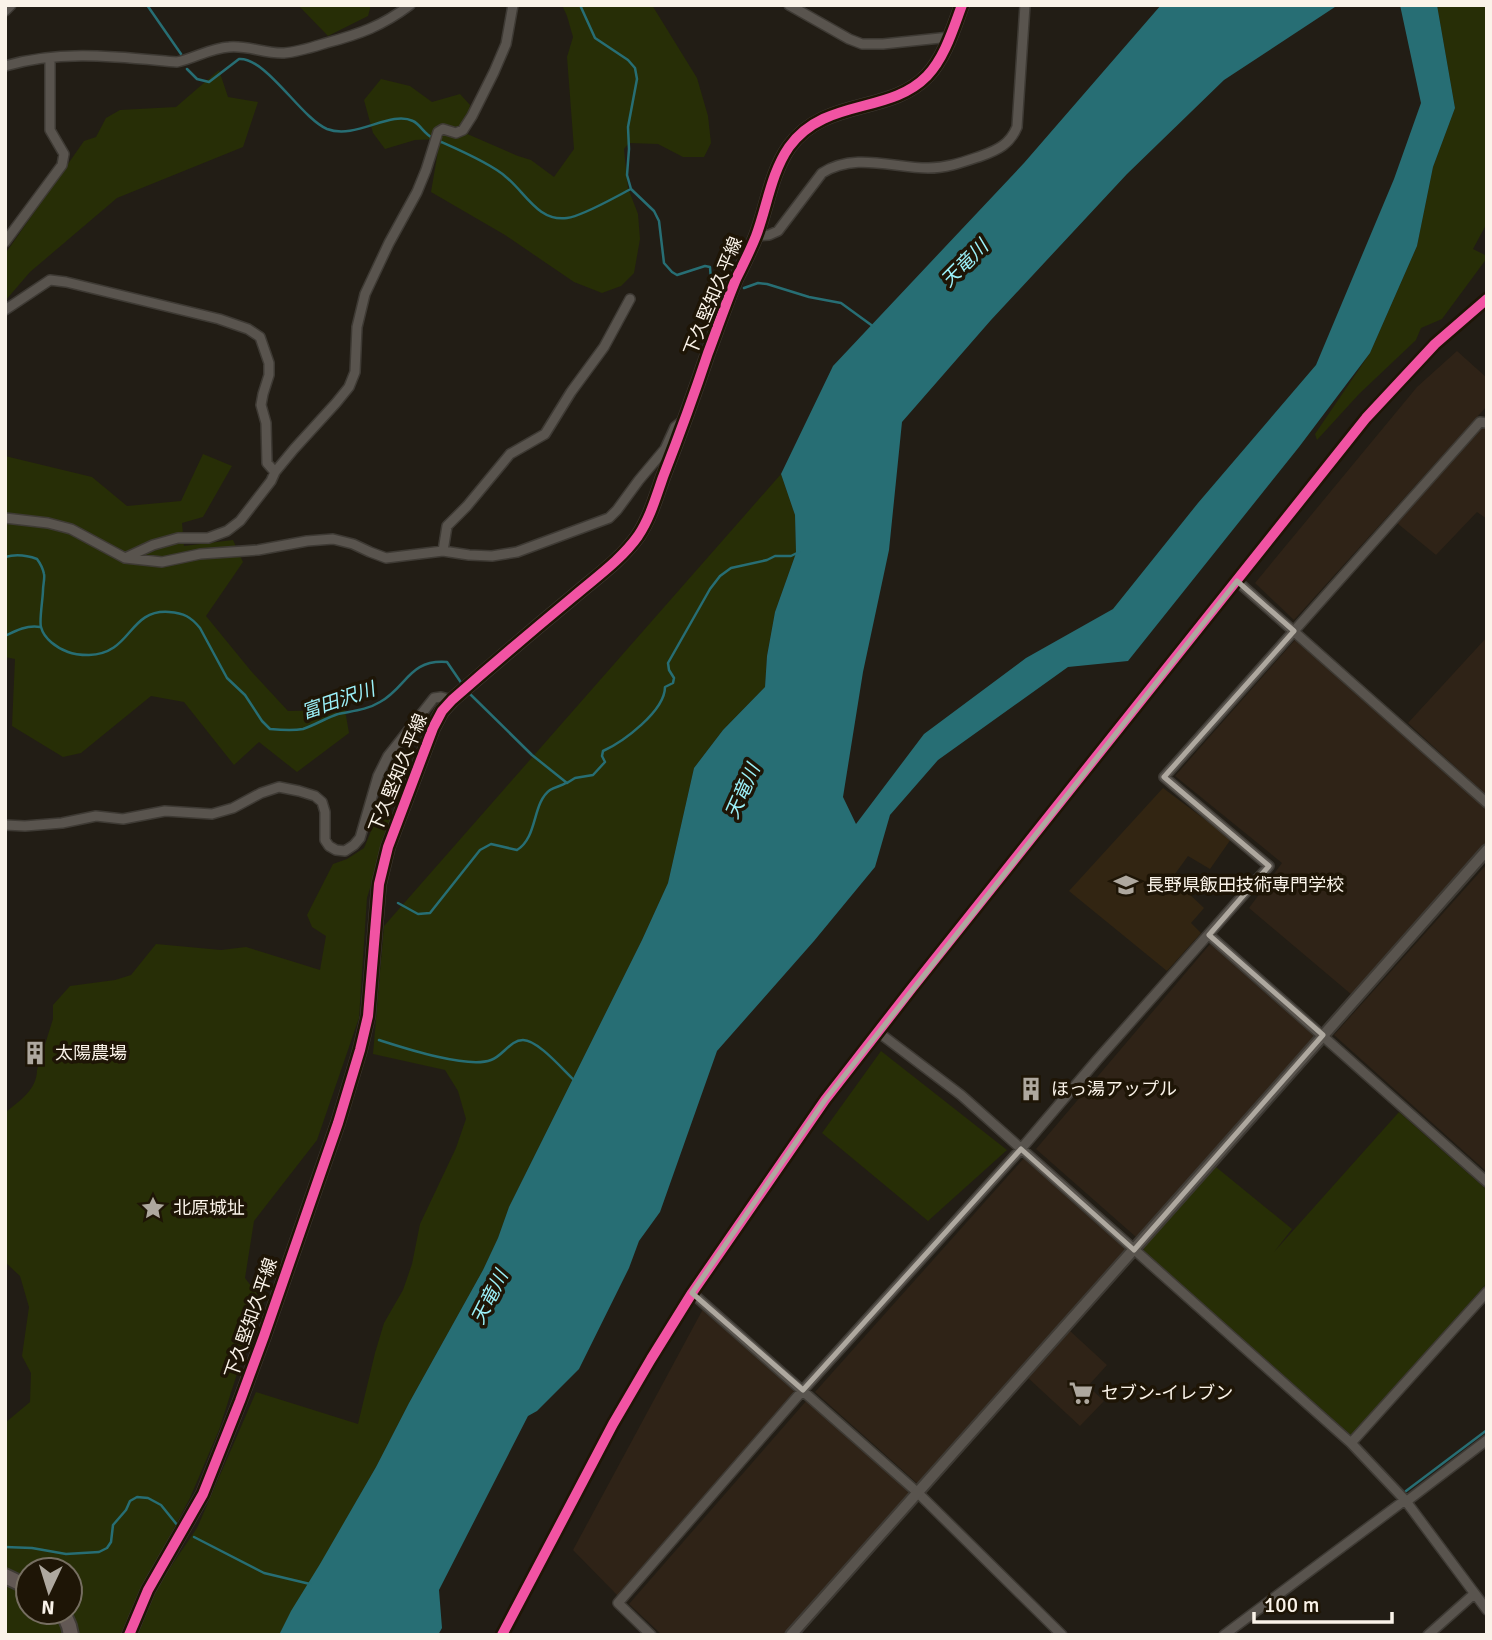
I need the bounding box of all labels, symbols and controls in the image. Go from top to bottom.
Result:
street label: 下久堅知久平線 [679,233,747,359]
water label: 天竜川 [936,234,995,292]
water label: 富田沢川 [298,677,380,725]
street label: 下久堅知久平線 [364,710,432,836]
water label: 天竜川 [720,759,766,822]
school or university icon: 長野県飯田技術専門学校 [1112,871,1140,899]
place label: 長野県飯田技術専門学校 [1146,874,1344,896]
building icon: 太陽農場 [21,1039,49,1067]
place label: 太陽農場 [55,1042,127,1064]
building icon: ほっ湯アップル [1017,1075,1045,1103]
place label: ほっ湯アップル [1051,1078,1177,1100]
place icon: 北原城址 [139,1194,167,1222]
place label: 北原城址 [173,1197,245,1219]
street label: 下久堅知久平線 [220,1255,282,1381]
water label: 天竜川 [466,1265,514,1328]
supermarket icon: セブン-イレブン [1067,1379,1095,1407]
place label: セブン-イレブン [1101,1382,1233,1404]
north arrow [14,1556,84,1626]
scale bar [1254,1580,1392,1624]
text: 100 m [1264,1592,1319,1618]
text: N [40,1595,55,1619]

